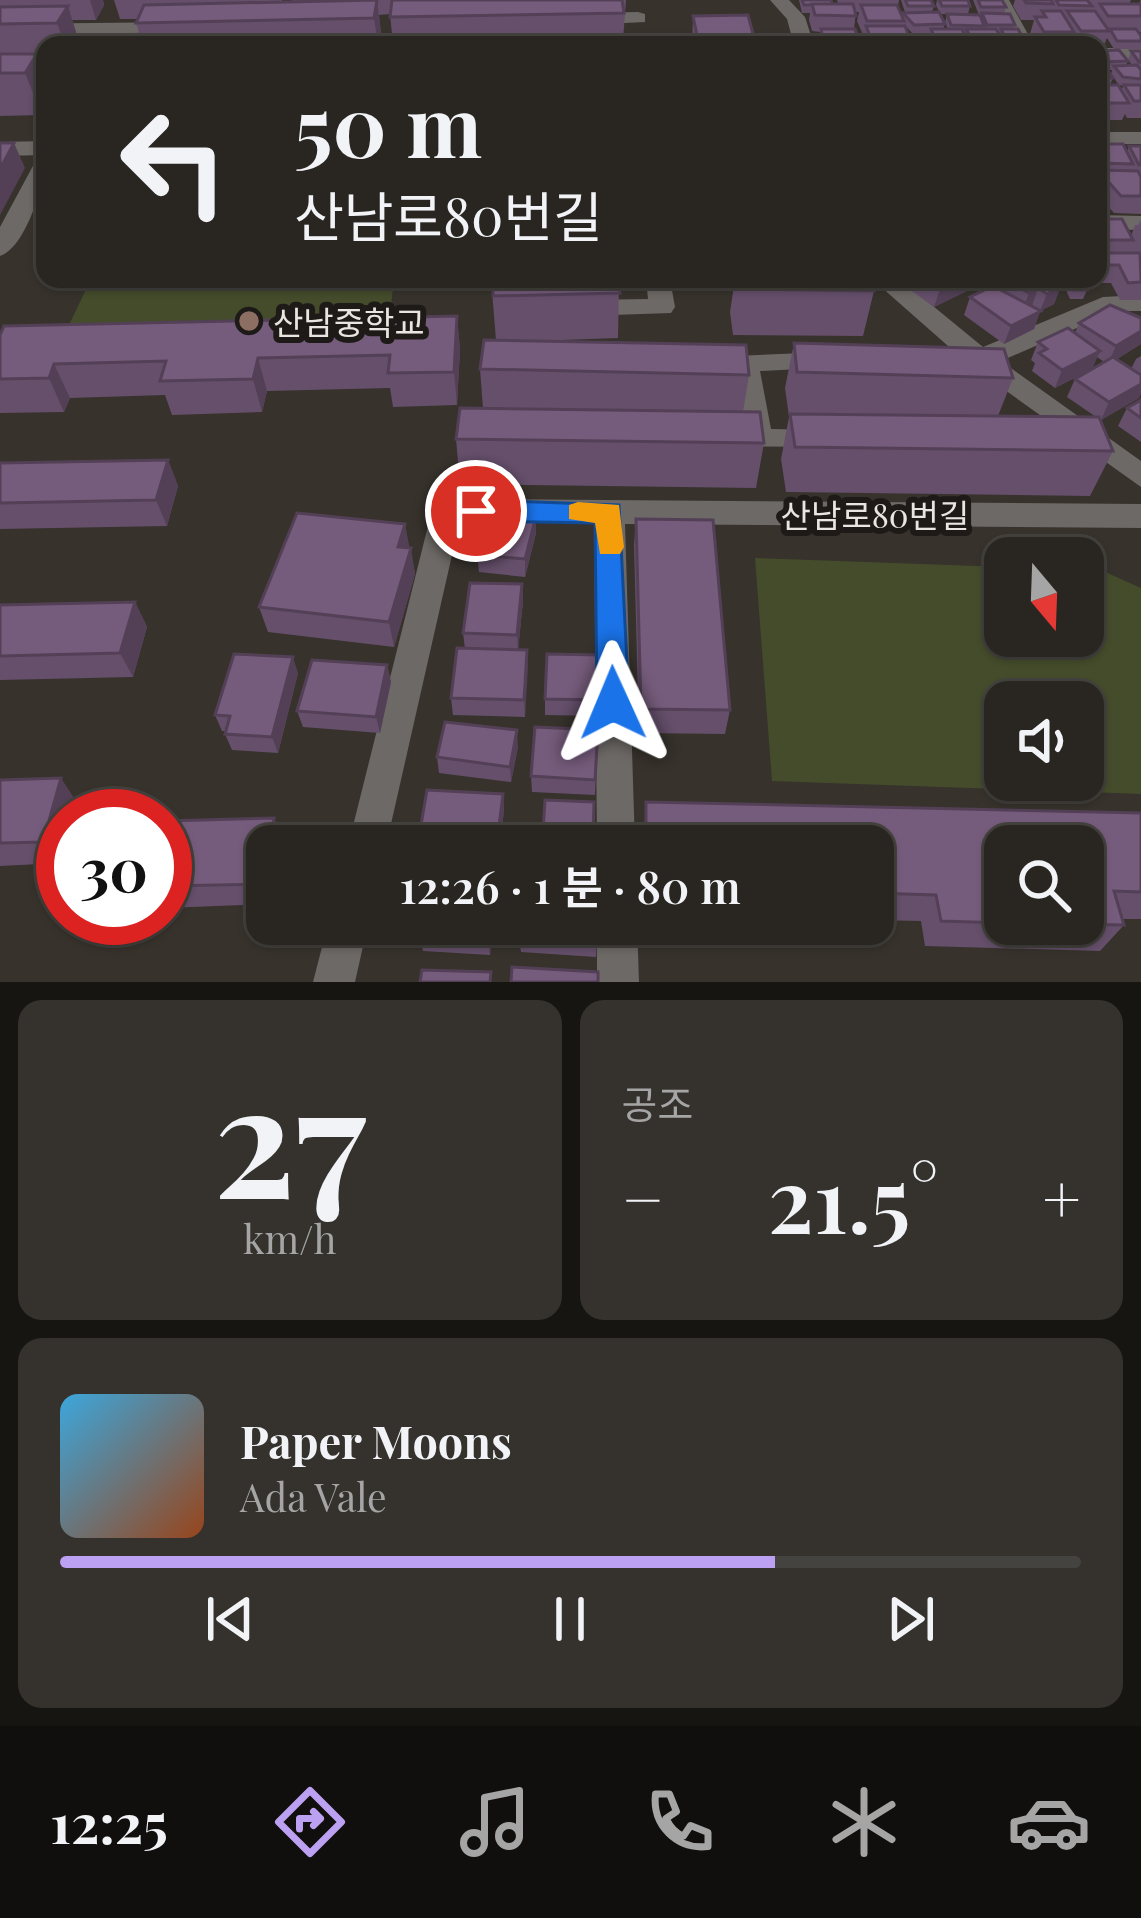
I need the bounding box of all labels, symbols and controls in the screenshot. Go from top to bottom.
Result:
text: 50 m [294,67,482,179]
icon: left [96,84,252,240]
text: 산남로80번길 [294,179,603,251]
place label: 산남중학교 [273,299,425,343]
marker: 산남중학교 [236,308,262,334]
pin [425,460,527,562]
icon: arrive [443,478,509,544]
street label: 산남로80번길 [781,492,969,536]
north arrow [984,537,1104,657]
map controls [984,537,1104,945]
position arrow [550,640,676,766]
button: sound [984,681,1104,801]
speed limit sign: 30 [36,789,192,945]
button: search [984,825,1104,945]
text: 12:26 · 1 분 · 80 m [399,855,741,915]
text: 27 [213,1030,366,1238]
text: 공조 [622,1077,693,1129]
text: 21.5° [768,1137,939,1257]
text: − [622,1153,664,1241]
text: + [1042,1153,1081,1241]
text: km/h [243,1212,337,1264]
text: Paper Moons [240,1410,512,1470]
text: Ada Vale [240,1470,387,1522]
icon: previous [197,1586,263,1652]
icon: pause [537,1586,603,1652]
icon: next [878,1586,944,1652]
icon: directions [268,1780,352,1864]
icon: music [453,1780,537,1864]
icon: phone [638,1780,722,1864]
icon: climate [822,1780,906,1864]
icon: car [1007,1780,1091,1864]
text: 12:25 [50,1786,168,1858]

